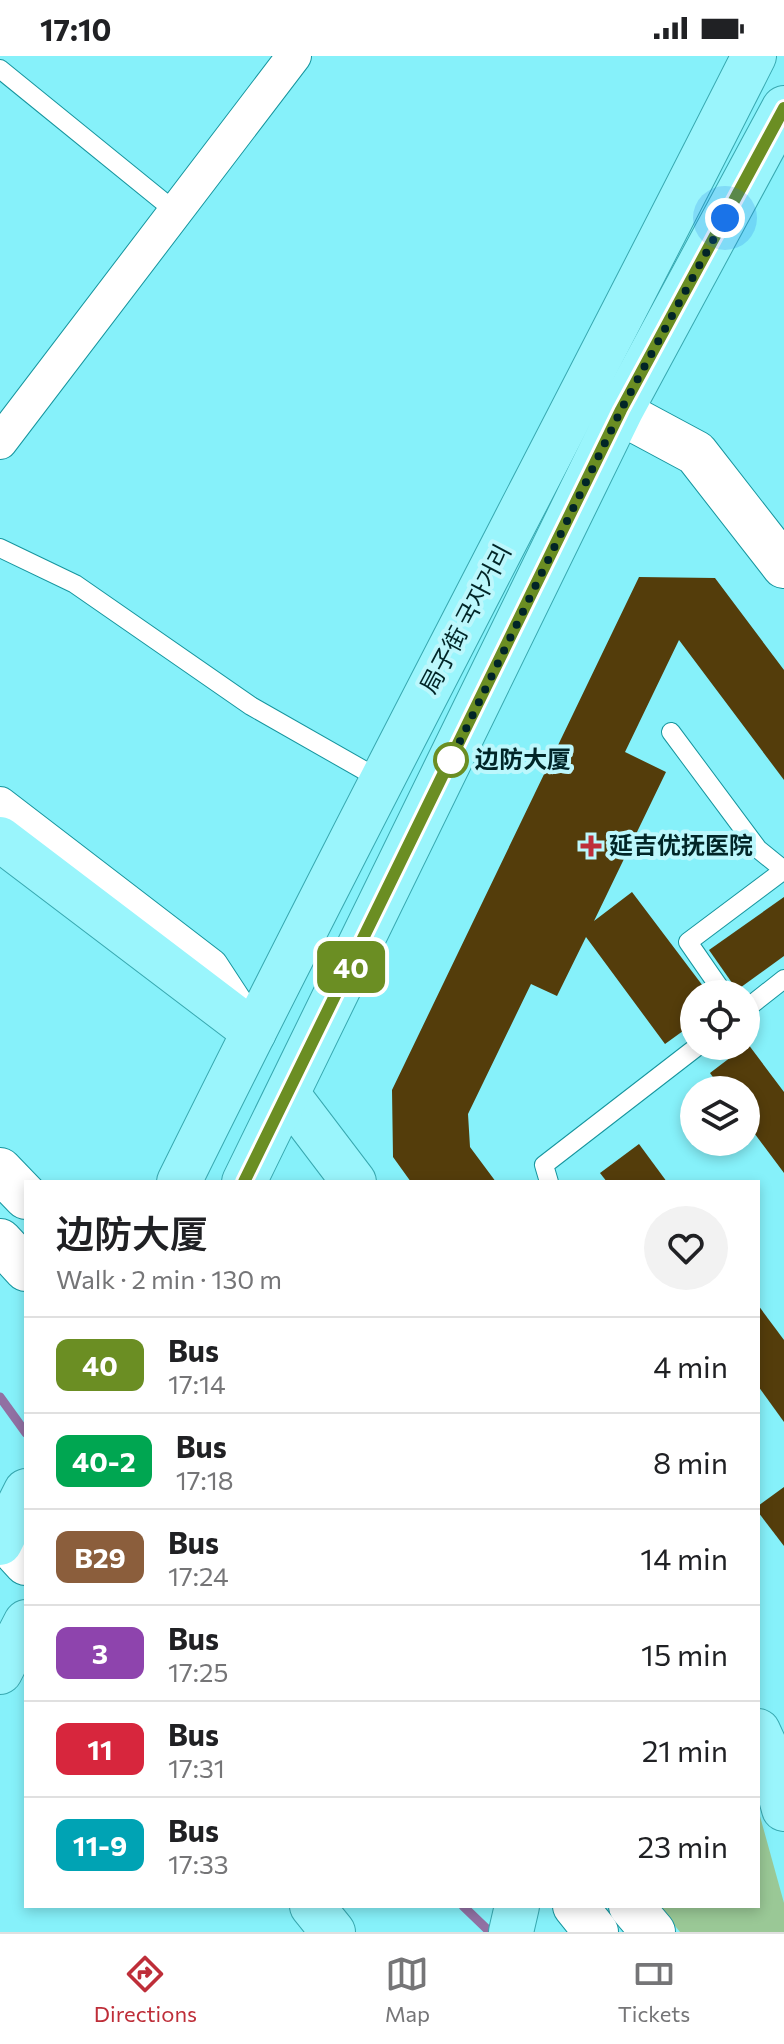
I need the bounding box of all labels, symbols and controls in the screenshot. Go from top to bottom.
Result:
text: 17:10 [40,10,112,47]
your location [705,198,745,238]
street label: 局子街 국자거리 [413,539,516,698]
marker: 边防大厦 [434,743,468,777]
place label: 边防大厦 [475,744,571,773]
place label: 延吉优抚医院 [609,830,753,859]
marker: 延吉优抚医院 [580,835,602,857]
line badge: 40 [315,941,387,993]
text: 40 [333,950,369,984]
map controls [680,980,760,1156]
button: locate [680,980,760,1060]
button: layers [680,1076,760,1156]
button: heart [644,1206,728,1290]
text: 边防大厦 [56,1209,208,1256]
text: Walk · 2 min · 130 m [56,1263,282,1294]
text: Bus [168,1331,219,1368]
text: 4 min [653,1347,728,1384]
text: 40 [82,1348,118,1382]
text: 17:14 [168,1368,226,1399]
text: Bus [176,1427,227,1464]
text: 8 min [653,1443,728,1480]
text: 40-2 [72,1444,136,1478]
text: 17:18 [176,1464,234,1495]
text: Bus [168,1523,219,1560]
text: 14 min [640,1539,728,1576]
text: B29 [74,1540,126,1574]
text: 17:24 [168,1560,229,1591]
text: Bus [168,1619,219,1656]
text: 15 min [641,1635,728,1672]
text: 3 [92,1636,108,1670]
text: 17:25 [168,1656,228,1687]
text: Bus [168,1715,219,1752]
text: 21 min [642,1731,728,1768]
text: 11 [87,1732,113,1766]
text: 17:31 [168,1752,225,1783]
text: Bus [168,1811,219,1848]
text: 23 min [637,1827,728,1864]
text: 11-9 [73,1828,127,1862]
text: 17:33 [168,1848,229,1879]
tab: Directions [94,1952,197,2027]
tab: Map [385,1952,430,2027]
tab: Tickets [618,1952,690,2027]

